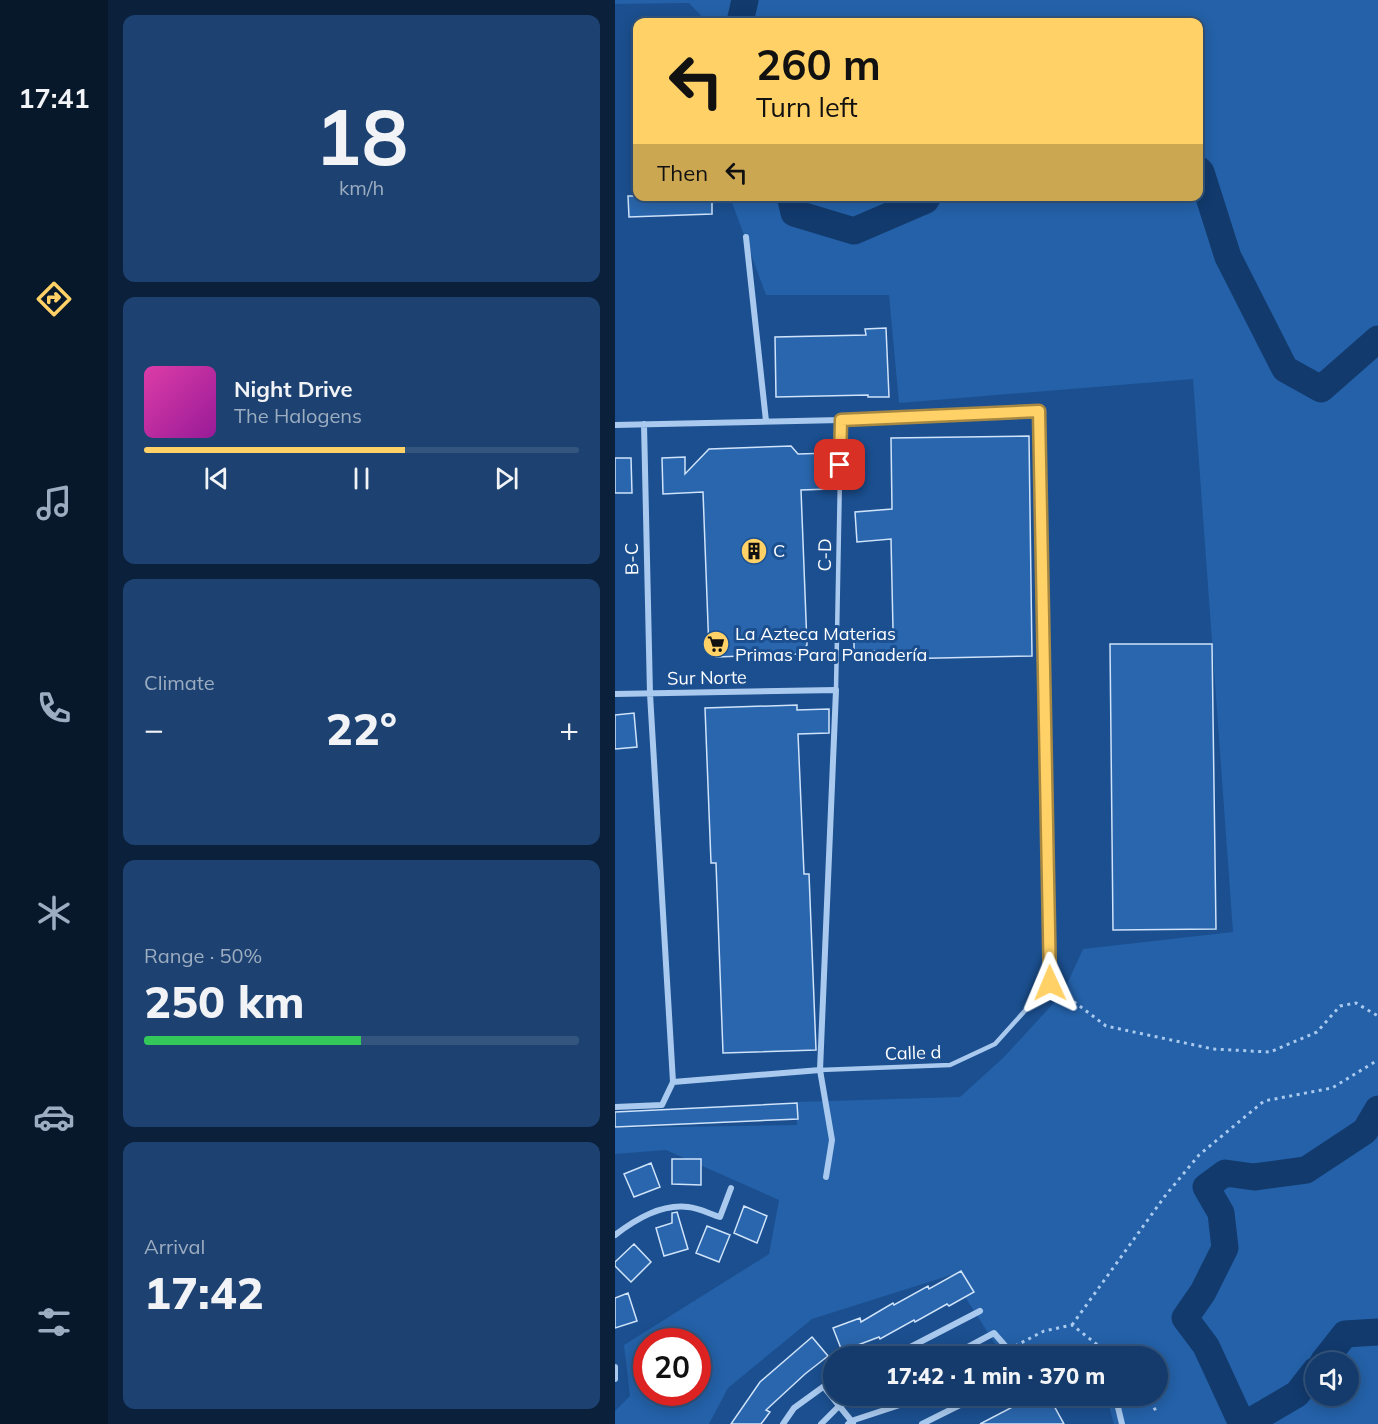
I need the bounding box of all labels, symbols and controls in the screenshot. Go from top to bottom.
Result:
text: 260 m [756,38,881,91]
icon: left [657,42,735,120]
text: 17:41 [18,81,90,115]
text: 18 [315,87,408,185]
text: Turn left [756,90,858,124]
icon: left [720,156,753,189]
text: Then [657,159,708,187]
text: km/h [339,175,384,200]
icon: directions [33,278,75,320]
text: Night Drive [234,375,353,403]
text: The Halogens [234,403,362,428]
pin [814,439,865,490]
icon: arrive [823,448,856,481]
icon: previous [200,462,233,495]
icon: pause [345,462,378,495]
icon: next [490,462,523,495]
icon: music [33,482,75,524]
building icon: C [739,536,769,566]
street label: C-D [813,538,836,572]
place label: C [773,539,785,562]
street label: B-C [620,543,643,575]
place label: La Azteca Materias Primas Para Panadería [735,622,927,666]
supermarket icon: La Azteca Materias Primas Para Panadería [701,629,731,659]
street label: Sur Norte [667,665,747,690]
text: Climate [144,670,215,695]
icon: phone [33,687,75,729]
text: 22° [326,700,397,756]
text: − [144,708,164,749]
text: + [559,708,579,749]
icon: climate [33,892,75,934]
text: Range · 50% [144,943,262,968]
position arrow [1018,951,1082,1015]
text: 250 km [144,973,305,1029]
street label: Calle d [884,1040,942,1065]
icon: car [33,1096,75,1138]
text: Arrival [144,1234,205,1259]
text: 17:42 [144,1264,264,1320]
icon: filters [33,1301,75,1343]
speed limit sign: 20 [633,1328,711,1406]
map controls [1305,1352,1359,1406]
button: sound [1305,1352,1359,1406]
text: 17:42 · 1 min · 370 m [886,1362,1105,1390]

